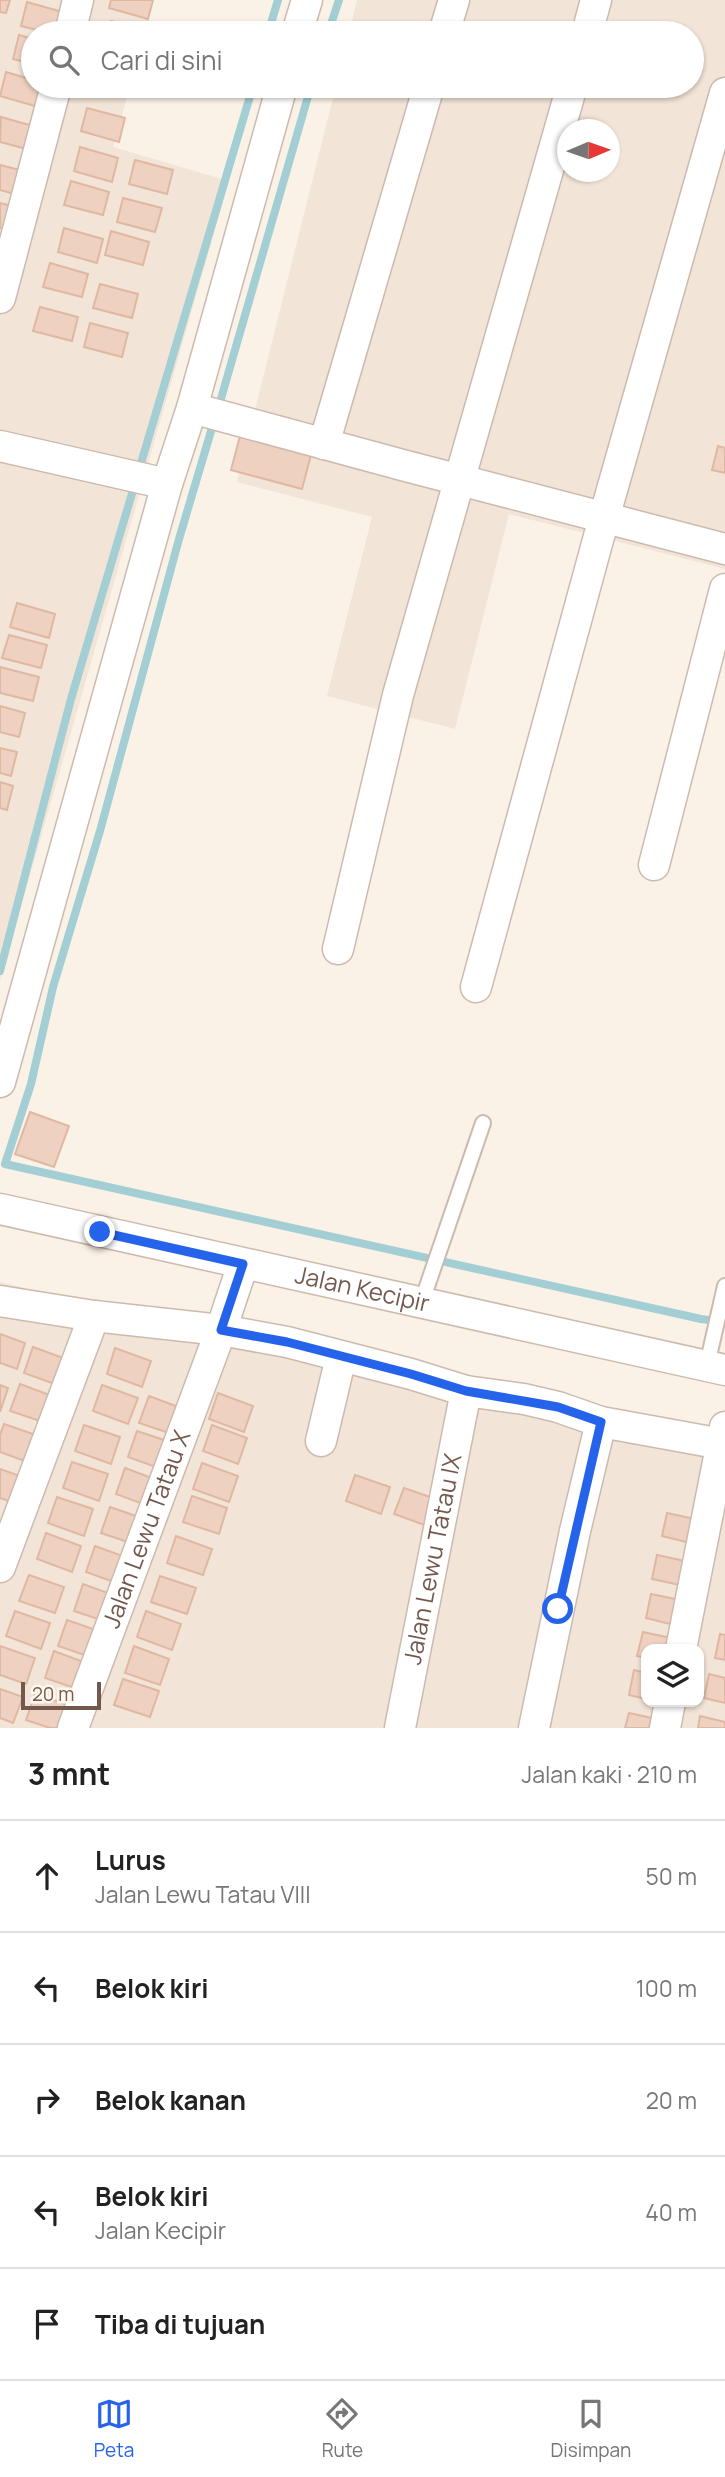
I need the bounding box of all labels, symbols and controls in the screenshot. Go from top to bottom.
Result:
search box [21,21,704,98]
icon: search [45,41,83,79]
text: Cari di sini [101,42,223,78]
north arrow [557,119,620,182]
route end [84,1216,115,1247]
street label: Jalan Kecipir [292,1257,433,1319]
street label: Jalan Lewu Tatau X [94,1425,197,1632]
street label: Jalan Lewu Tatau IX [395,1450,468,1667]
route start [542,1593,573,1624]
map controls [641,1644,704,1707]
button: layers [641,1644,704,1707]
scale bar [21,1679,102,1711]
text: 20 m [32,1681,74,1707]
text: 3 mnt [28,1753,110,1794]
text: Jalan kaki · 210 m [522,1758,697,1790]
text: Lurus [95,1842,166,1878]
icon: ahead [28,1857,66,1895]
text: 50 m [646,1860,697,1892]
text: Jalan Lewu Tatau VIII [95,1878,311,1910]
icon: left [28,1969,66,2007]
text: Belok kiri [95,1970,209,2006]
text: 100 m [636,1972,697,2004]
icon: right [28,2081,66,2119]
text: Belok kanan [95,2082,246,2118]
text: 20 m [646,2084,697,2116]
text: Belok kiri [95,2178,209,2214]
icon: left [28,2193,66,2231]
text: 40 m [645,2196,697,2228]
text: Jalan Kecipir [95,2214,226,2246]
icon: arrive [28,2305,66,2343]
text: Tiba di tujuan [95,2306,265,2342]
tab: Peta [94,2395,134,2463]
tab: Rute [322,2395,363,2463]
tab: Disimpan [551,2395,631,2463]

